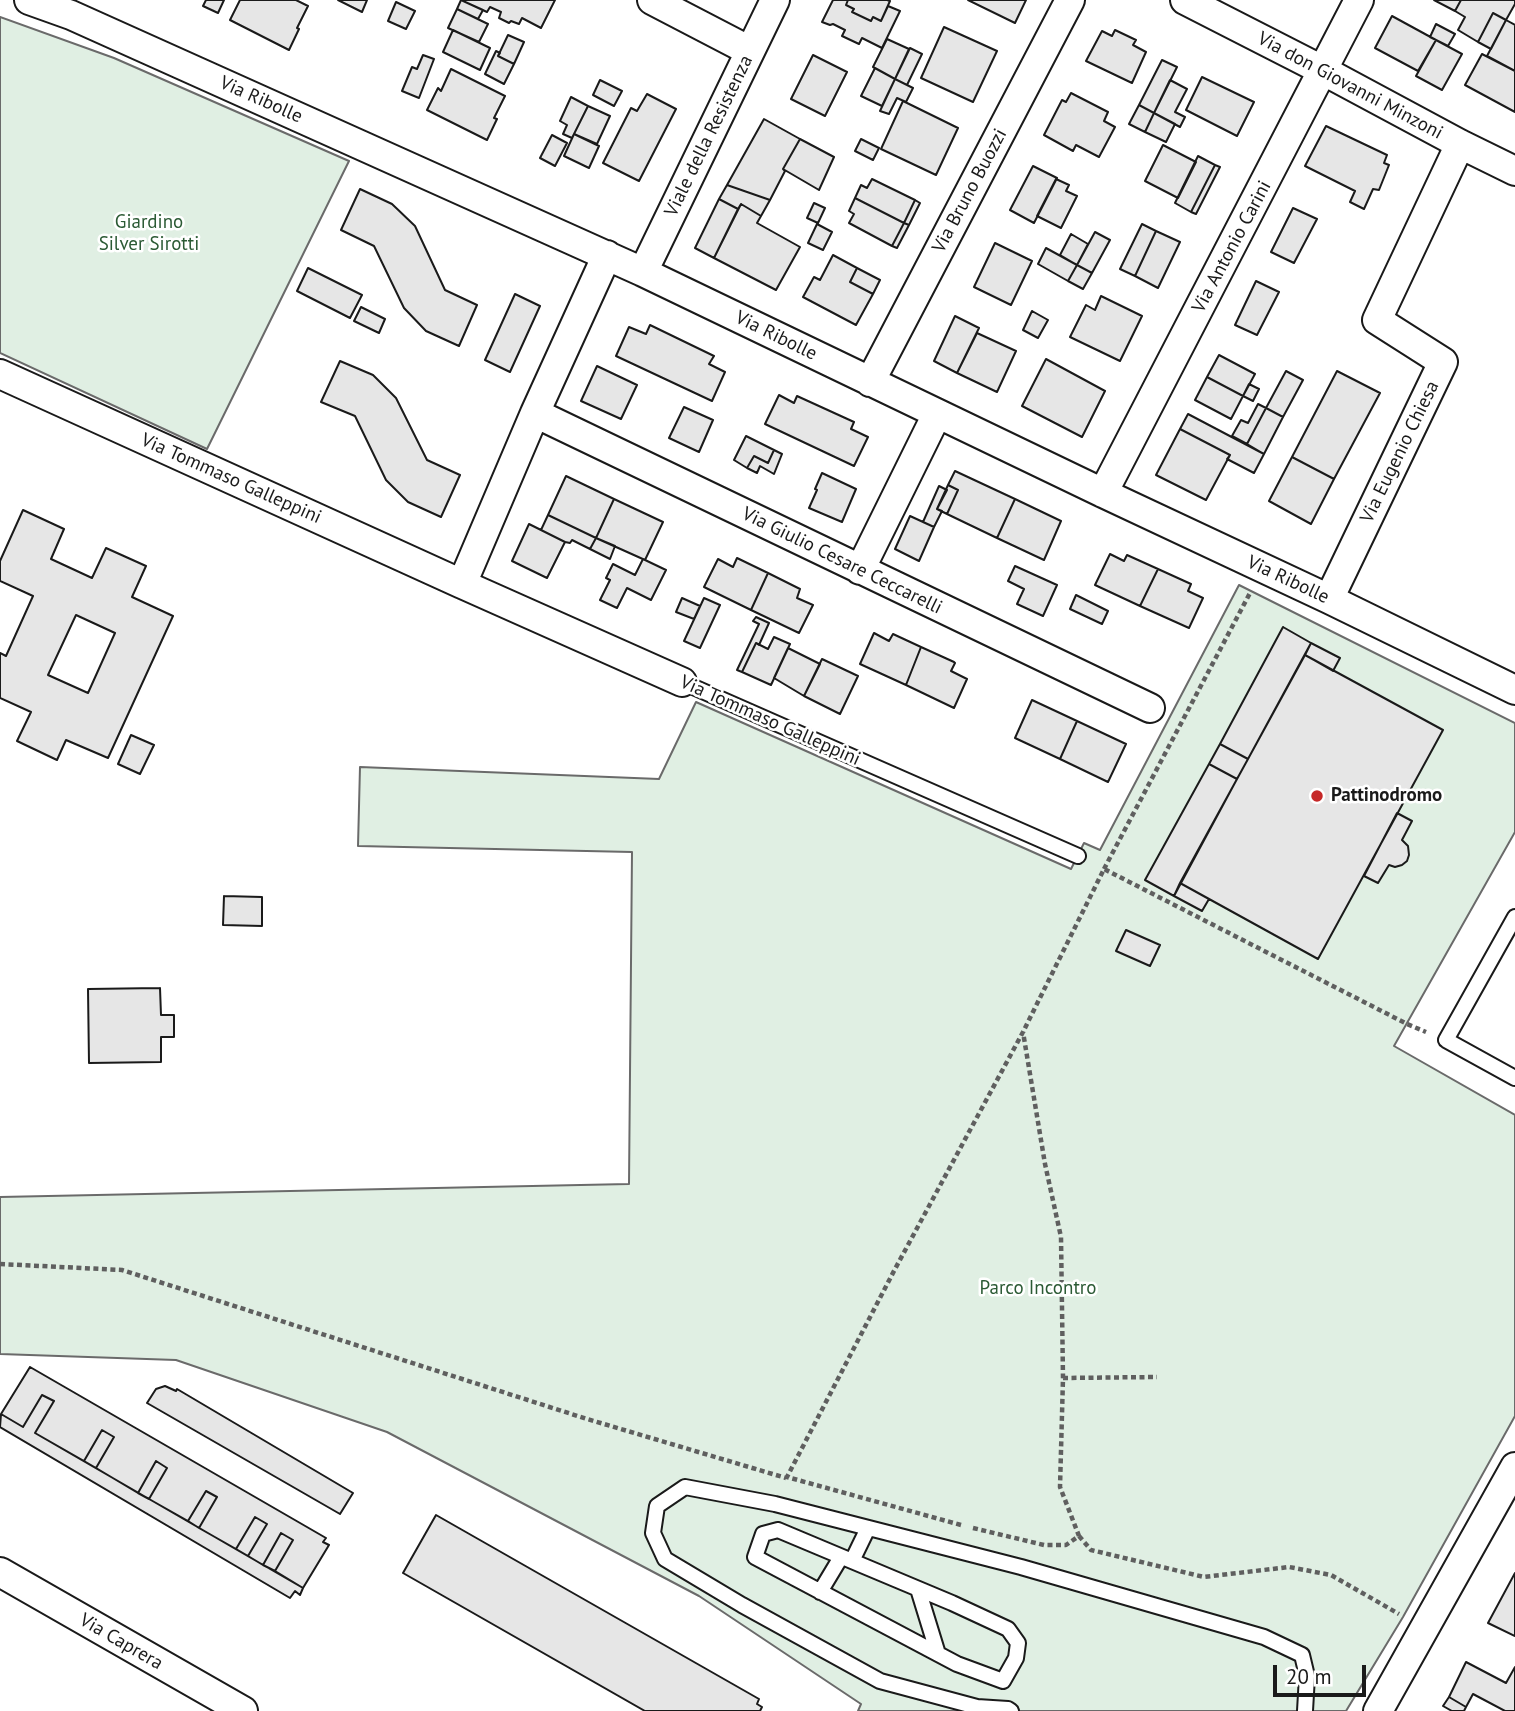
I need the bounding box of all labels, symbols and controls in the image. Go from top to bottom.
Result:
street label: Via don Giovanni Minzoni [1253,27,1447,145]
street label: Viale della Resistenza [660,52,758,220]
street label: Via Ribolle [216,72,306,128]
street label: Via Bruno Buozzi [928,125,1012,257]
street label: Via Antonio Carini [1188,177,1276,317]
park label: Giardino Silver Sirotti [99,212,199,256]
street label: Via Ribolle [731,306,821,366]
street label: Via Eugenio Chiesa [1356,377,1444,527]
street label: Via Tommaso Galleppini [137,429,325,529]
street label: Via Giulio Cesare Ceccarelli [738,503,946,619]
street label: Via Ribolle [1243,551,1333,609]
street label: Via Tommaso Galleppini [676,671,864,771]
place label: Pattinodromo [1331,785,1442,807]
marker: Pattinodromo [1309,788,1325,804]
park label: Parco Incontro [980,1278,1096,1300]
street label: Via Caprera [75,1609,167,1675]
scale bar [1277,1652,1370,1696]
text: 20 m [1286,1663,1332,1690]

